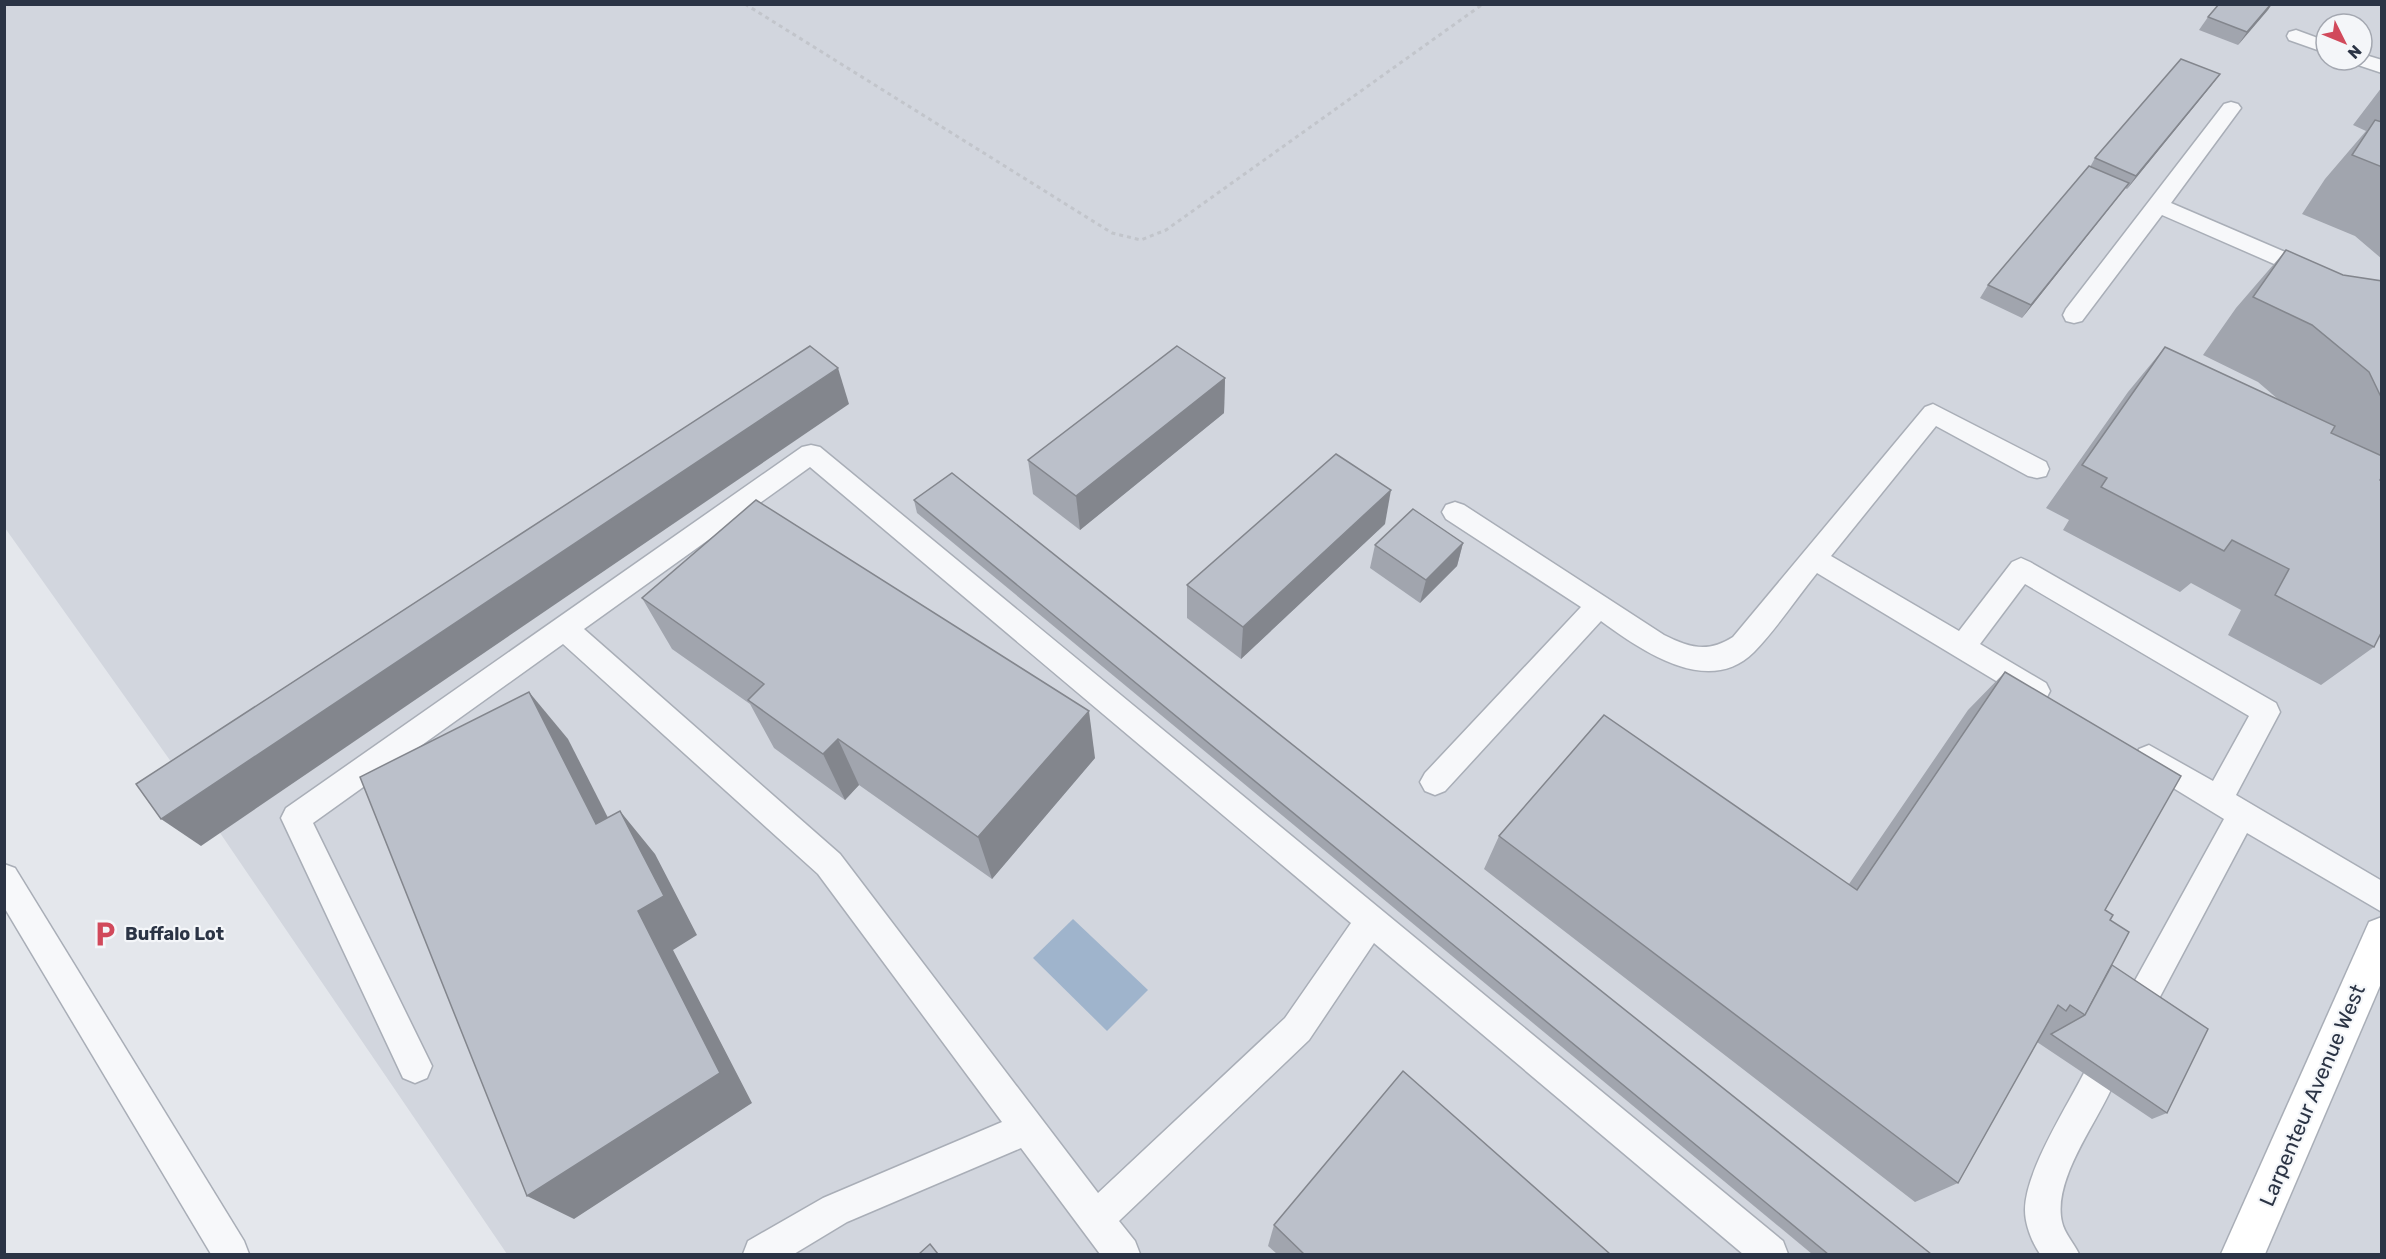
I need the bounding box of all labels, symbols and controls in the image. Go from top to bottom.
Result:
north arrow [2314,12,2374,72]
text: N [2344,41,2365,63]
parking icon: Buffalo Lot [90,919,120,949]
place label: Buffalo Lot [125,923,224,945]
street label: Larpenteur Avenue West [2254,980,2370,1210]

